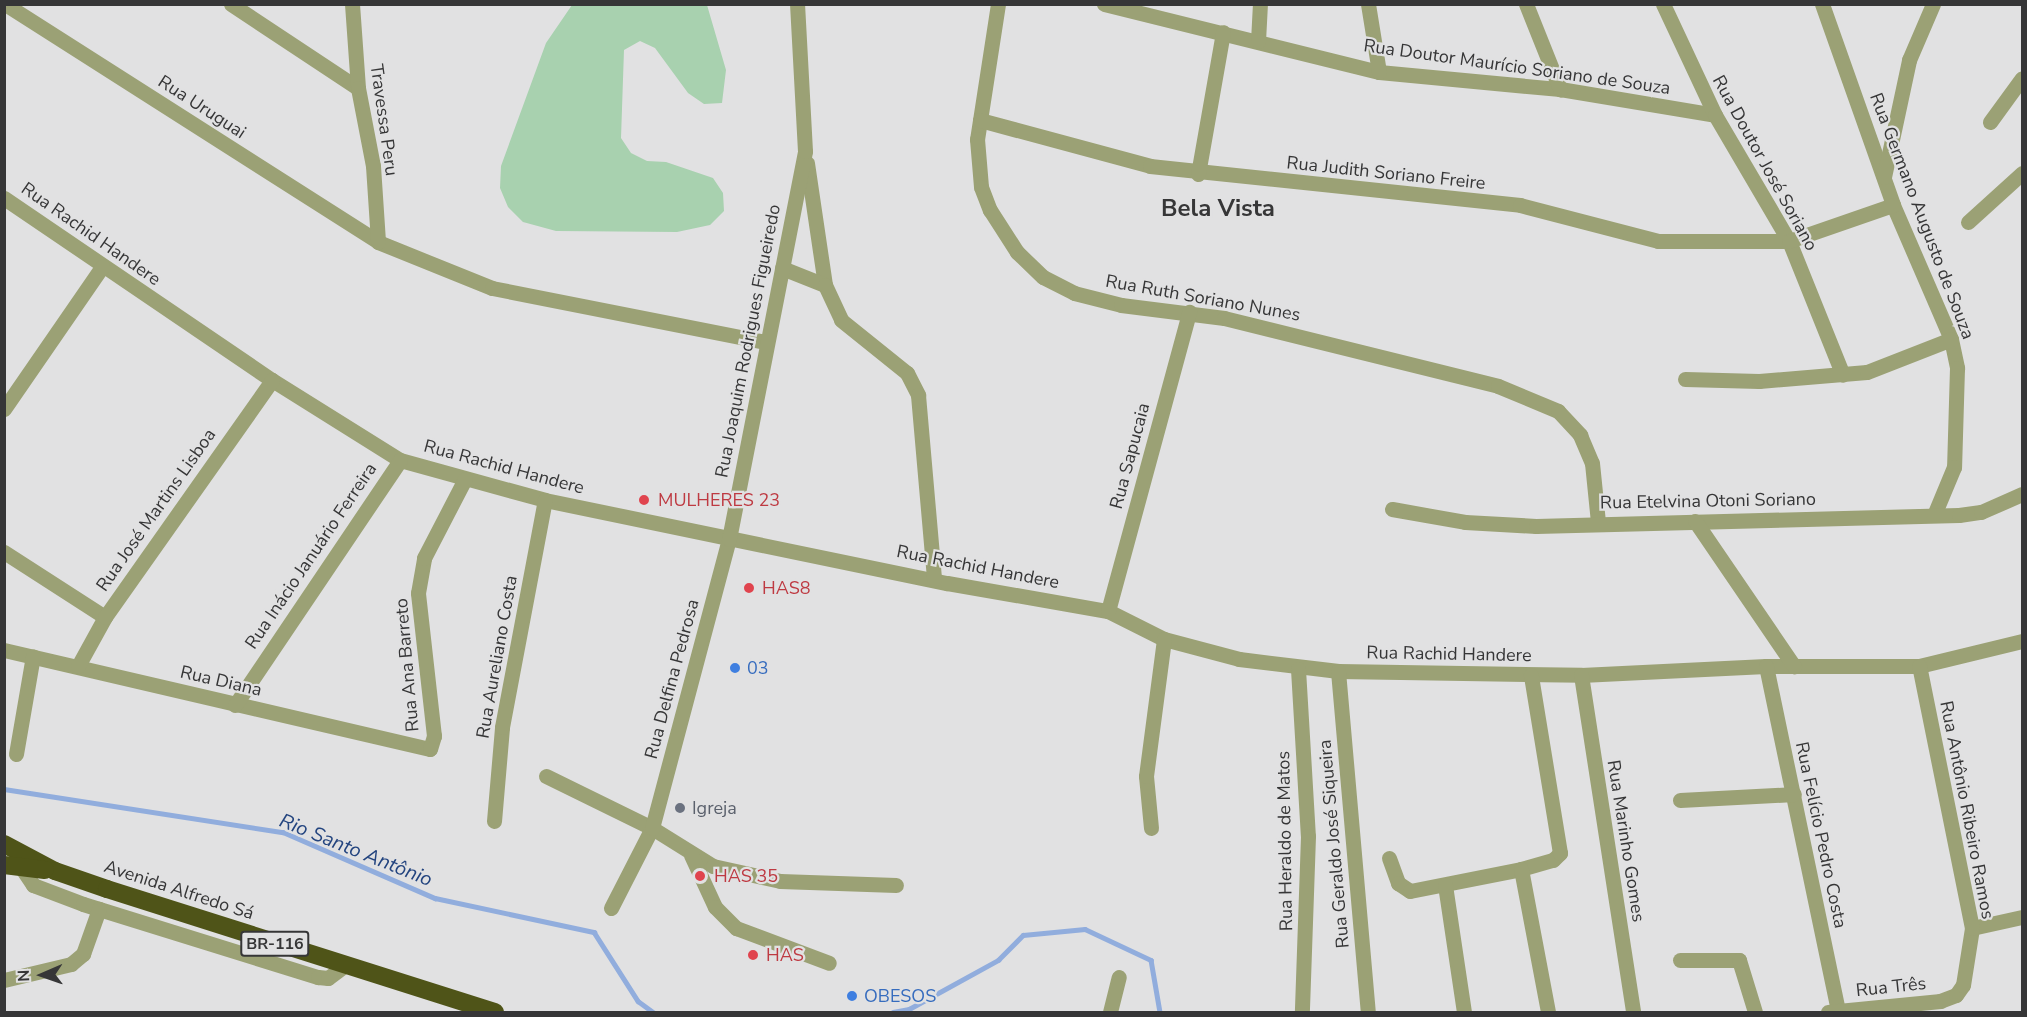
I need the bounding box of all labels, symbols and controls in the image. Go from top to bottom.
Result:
street label: Rua Doutor Maurício Soriano de Souza [1362,35,1672,99]
street label: Travessa Peru [365,63,403,177]
street label: Rua Uruguai [154,71,250,143]
street label: Rua Doutor José Soriano [1708,72,1822,254]
street label: Rua Germano Augusto de Souza [1865,90,1979,342]
street label: Rua Judith Soriano Freire [1286,152,1486,194]
street label: Rua Rachid Handere [17,178,165,290]
district label: Bela Vista [1161,195,1275,223]
street label: Rua Joaquim Rodrigues Figueiredo [711,203,785,479]
street label: Rua Ruth Soriano Nunes [1104,270,1302,326]
street label: Rua Sapucaia [1105,401,1155,511]
street label: Rua José Martins Lisboa [92,425,220,595]
street label: Rua Rachid Handere [421,435,587,499]
street label: Rua Inácio Januário Ferreira [241,459,381,653]
street label: Rua Etelvina Otoni Soriano [1600,488,1816,514]
place label: MULHERES 23 [658,489,780,511]
marker: MULHERES 23 [635,491,653,509]
street label: Rua Rachid Handere [895,541,1061,593]
street label: Rua Aureliano Costa [472,574,522,740]
place label: HAS8 [762,577,811,599]
marker: HAS8 [740,579,758,597]
street label: Rua Ana Barreto [390,597,424,733]
street label: Rua Delfina Pedrosa [640,597,704,761]
street label: Rua Rachid Handere [1366,642,1532,666]
place label: 03 [747,657,769,679]
street label: Rua Diana [178,661,264,701]
marker: 03 [728,661,742,675]
street label: Rua Antônio Ribeiro Ramos [1935,699,1999,921]
street label: Rua Geraldo José Siqueira [1314,739,1354,949]
street label: Rua Felício Pedro Costa [1791,740,1851,930]
street label: Rua Heraldo de Matos [1273,751,1297,931]
street label: Rua Marinho Gomes [1603,758,1649,924]
place label: Igreja [692,797,737,819]
marker: Igreja [673,801,687,815]
water label: Rio Santo Antônio [276,808,436,892]
street label: Avenida Alfredo Sá [101,856,257,924]
place label: HAS 35 [714,865,778,887]
marker: HAS 35 [691,867,709,885]
road number: BR-116 [239,931,311,957]
place label: HAS [766,944,804,966]
north arrow [12,945,72,1005]
marker: HAS [744,946,762,964]
text: N [13,969,35,982]
street label: Rua Três [1855,973,1927,1001]
place label: OBESOS [864,985,936,1007]
marker: OBESOS [845,989,859,1003]

